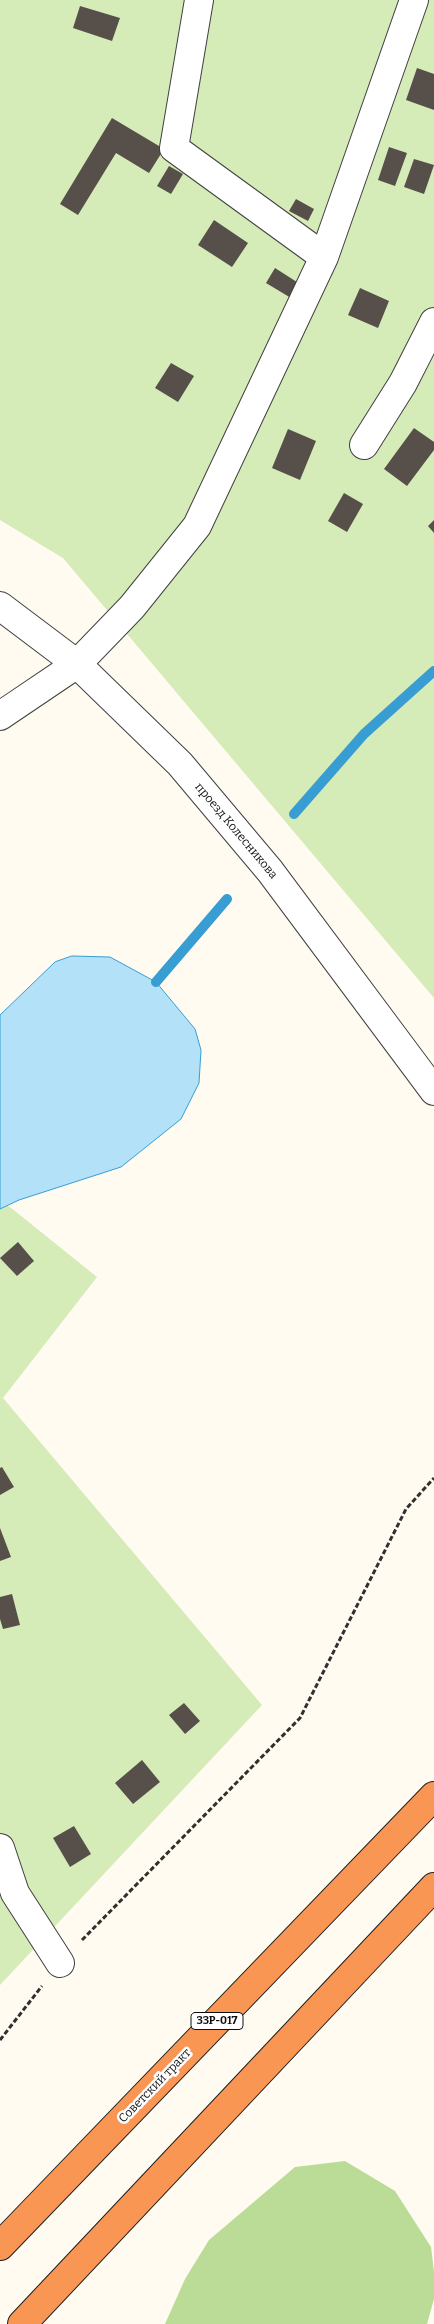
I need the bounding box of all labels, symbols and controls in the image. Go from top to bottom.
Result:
street label: проезд Колесникова [192,780,280,882]
road number: 33Р-017 [191,2012,243,2030]
street label: Советский тракт [116,2046,194,2126]

